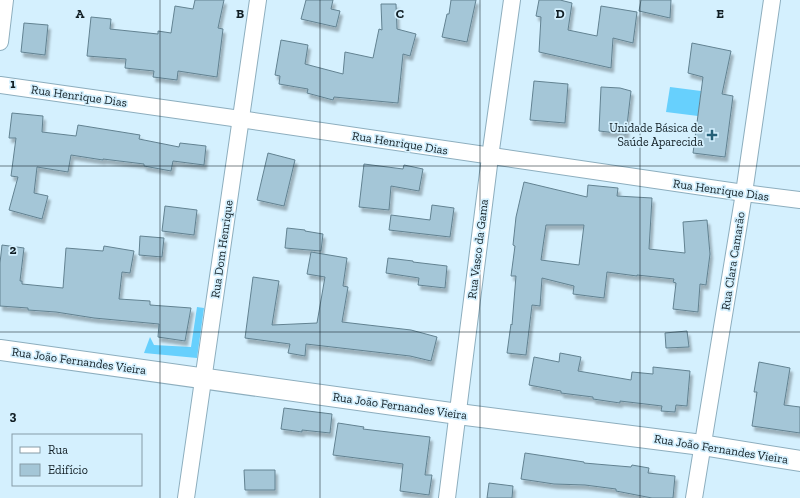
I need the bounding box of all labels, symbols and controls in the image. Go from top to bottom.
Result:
text: A [76,6,85,21]
text: B [236,6,244,21]
text: C [396,6,404,21]
text: D [555,6,565,21]
text: E [716,6,724,21]
text: 1 [10,76,16,91]
street label: Rua Henrique Dias [30,82,128,110]
place label: Unidade Básica de Saúde Aparecida [609,121,703,149]
street label: Rua Henrique Dias [351,129,449,157]
marker: Unidade Básica de Saúde Aparecida [706,129,718,141]
street label: Rua Henrique Dias [672,176,770,204]
street label: Rua Vasco da Gama [465,198,491,300]
street label: Rua Dom Henrique [208,199,236,299]
street label: Rua Clara Camarão [718,211,748,311]
text: 2 [10,242,17,257]
street label: Rua João Fernandes Vieira [11,345,147,377]
street label: Rua João Fernandes Vieira [332,390,468,422]
text: 3 [10,408,17,423]
street label: Rua João Fernandes Vieira [653,431,789,467]
legend [12,434,142,486]
text: Rua [48,443,68,457]
text: Edifício [48,463,88,477]

